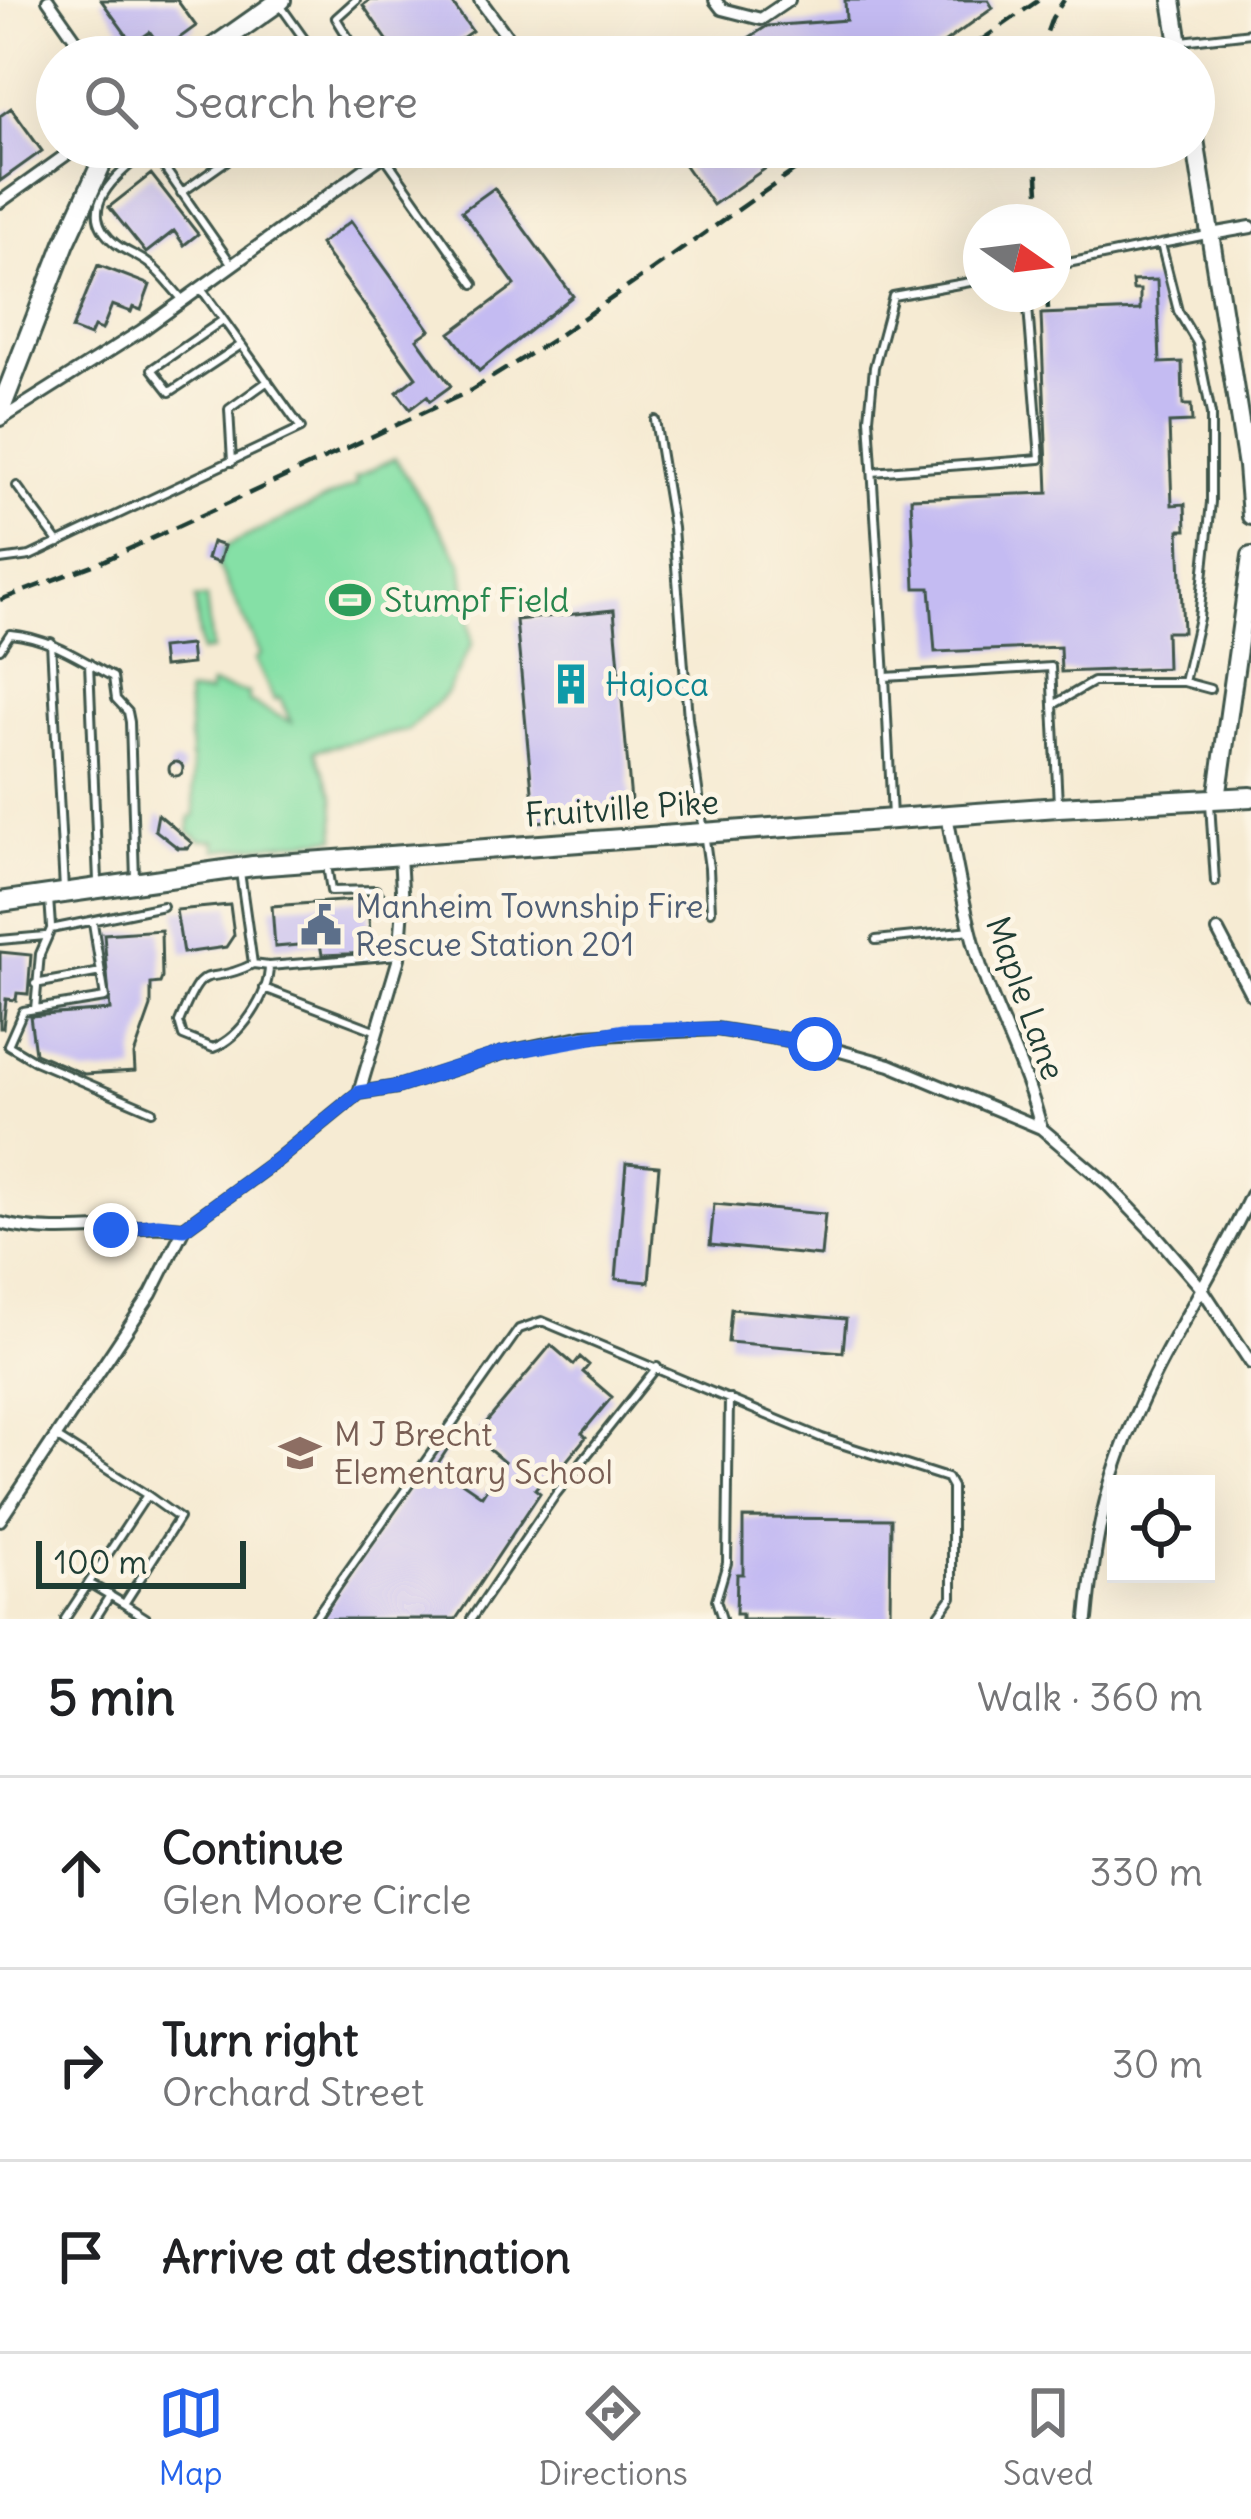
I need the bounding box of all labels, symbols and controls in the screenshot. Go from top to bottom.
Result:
search box [36,36,1215,168]
icon: search [78,69,144,135]
text: Search here [174,74,418,130]
north arrow [963,204,1071,312]
sports icon: Stumpf Field [327,577,373,623]
place label: Stumpf Field [384,579,569,621]
building icon: Hajoca [548,661,594,707]
place label: Hajoca [605,663,709,705]
street label: Fruitville Pike [524,780,720,836]
place label: Manheim Township Fire Rescue Station 201 [355,885,704,965]
public building icon: Manheim Township Fire Rescue Station 201 [298,902,344,948]
street label: Maple Lane [977,911,1075,1085]
route start [788,1017,842,1071]
route end [84,1203,138,1257]
place label: M J Brecht Elementary School [334,1413,613,1493]
school or university icon: M J Brecht Elementary School [277,1430,323,1476]
map controls [1107,1475,1215,1583]
button: locate [1107,1475,1215,1583]
scale bar [36,1535,246,1588]
text: 100 m [54,1541,147,1583]
text: 5 min [48,1665,175,1729]
text: Walk · 360 m [977,1673,1203,1722]
text: Continue [162,1820,344,1876]
icon: ahead [48,1840,114,1906]
text: 330 m [1090,1848,1203,1897]
text: Glen Moore Circle [162,1876,472,1925]
text: Turn right [162,2012,358,2068]
icon: right [48,2032,114,2098]
text: 30 m [1112,2040,1203,2089]
text: Orchard Street [162,2068,424,2117]
icon: arrive [48,2224,114,2290]
text: Arrive at destination [162,2229,571,2285]
tab: Map [158,2380,224,2494]
tab: Directions [539,2380,688,2494]
tab: Saved [1003,2380,1093,2494]

